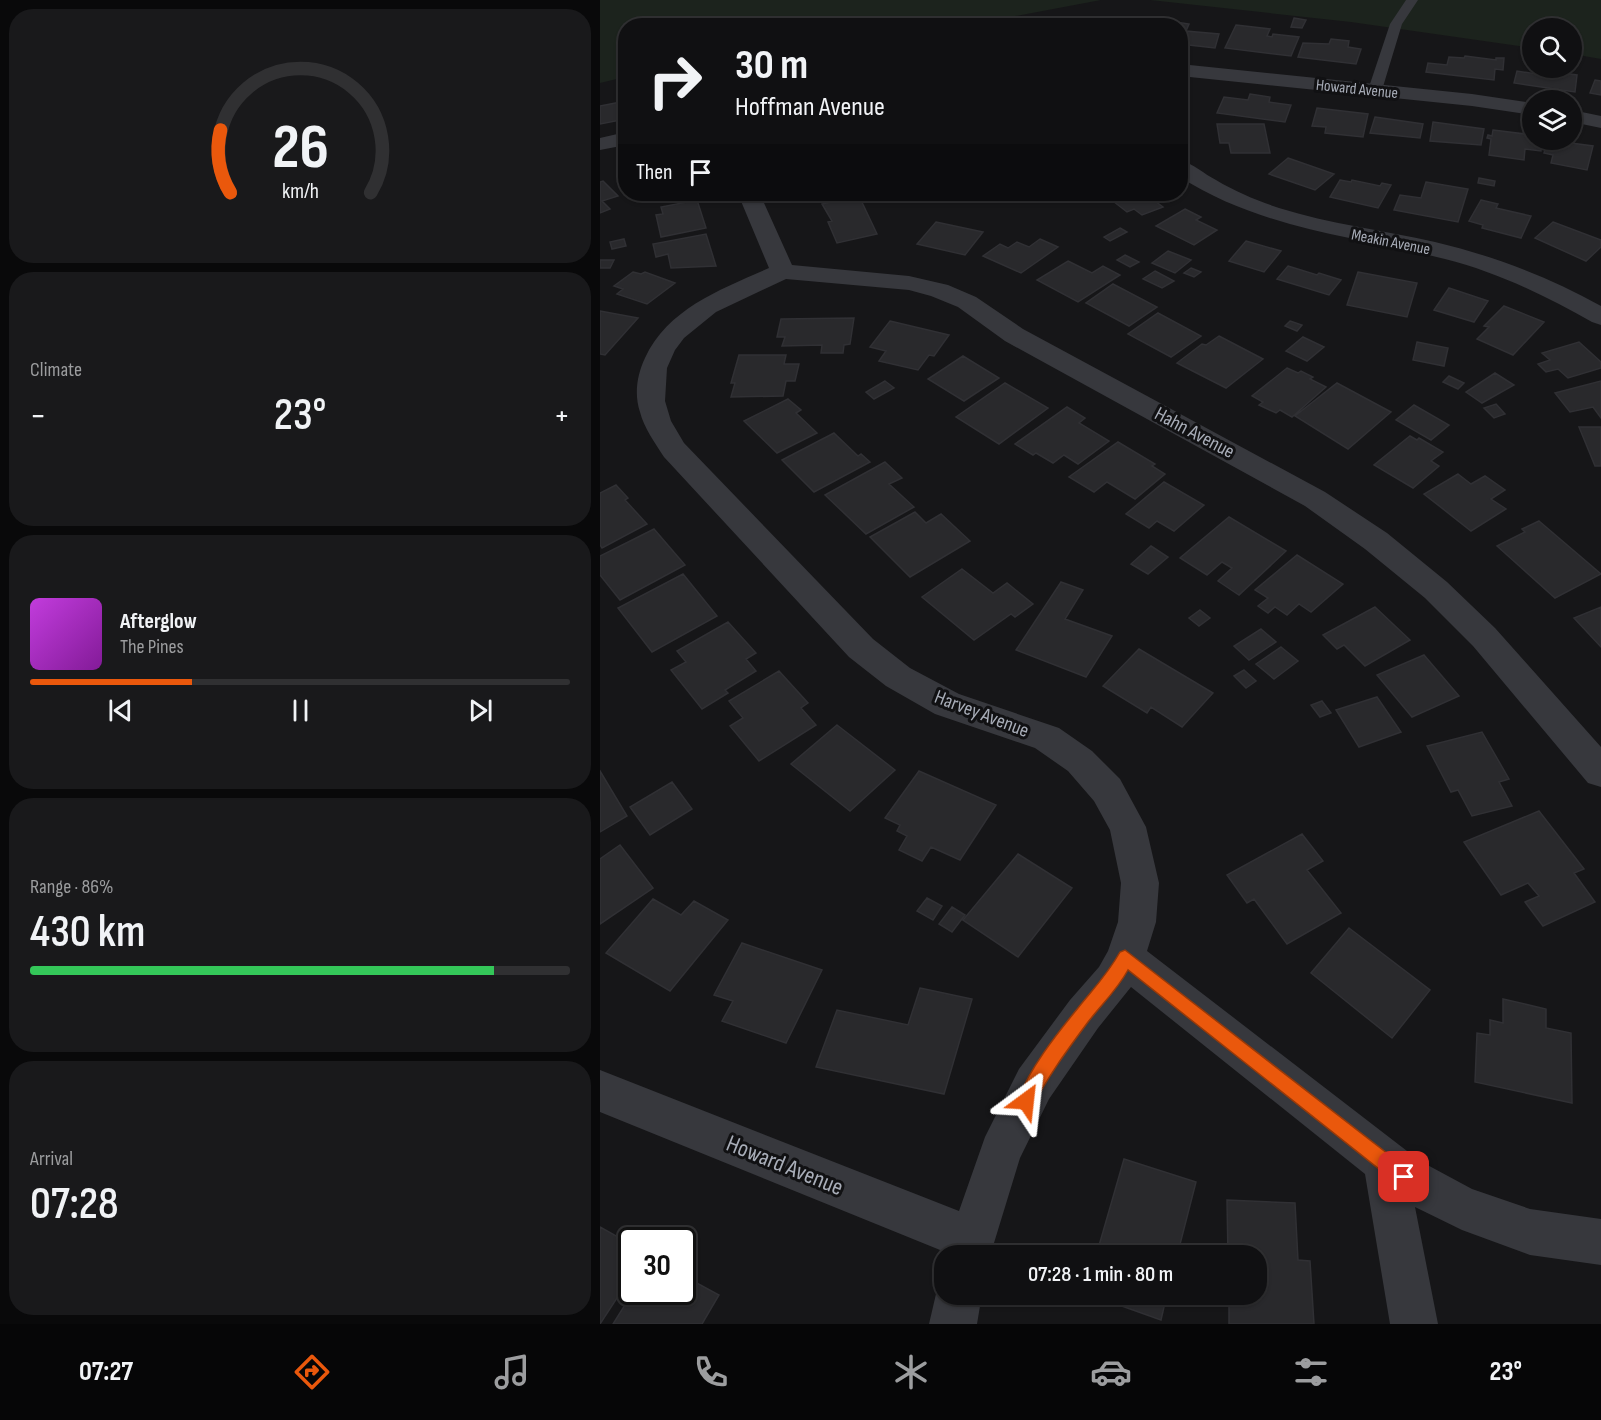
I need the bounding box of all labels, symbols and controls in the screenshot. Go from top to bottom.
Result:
map controls [1522,18,1582,150]
button: search [1522,18,1582,78]
text: 30 m [735,40,808,91]
icon: right [636,42,714,120]
street label: Howard Avenue [1315,76,1399,103]
button: layers [1522,90,1582,150]
text: Hoffman Avenue [735,91,885,123]
text: 26 [272,111,328,186]
icon: arrive [684,156,717,189]
text: Then [636,159,672,186]
text: km/h [281,179,319,204]
street label: Meakin Avenue [1350,226,1432,259]
text: Climate [30,358,82,382]
text: 23° [274,388,326,443]
text: − [30,396,46,436]
text: + [554,396,570,436]
street label: Hahn Avenue [1150,402,1239,464]
text: Afterglow [120,608,197,635]
text: The Pines [120,635,184,659]
street label: Harvey Avenue [931,685,1032,743]
icon: previous [104,694,137,727]
icon: pause [284,694,317,727]
icon: next [464,694,497,727]
text: Range · 86% [30,875,114,899]
text: 430 km [30,905,145,960]
position arrow [994,1069,1058,1133]
street label: Howard Avenue [722,1129,847,1202]
text: Arrival [30,1147,73,1171]
pin [1378,1151,1429,1202]
icon: arrive [1387,1160,1420,1193]
text: 07:28 [30,1177,119,1232]
speed limit sign: 30 [618,1227,696,1305]
text: 07:28 · 1 min · 80 m [1028,1261,1173,1288]
icon: directions [291,1351,333,1393]
icon: music [491,1351,533,1393]
icon: phone [690,1351,732,1393]
icon: climate [890,1351,932,1393]
icon: car [1090,1351,1132,1393]
icon: filters [1290,1351,1332,1393]
text: 07:27 [79,1356,133,1388]
text: 23° [1490,1356,1522,1388]

